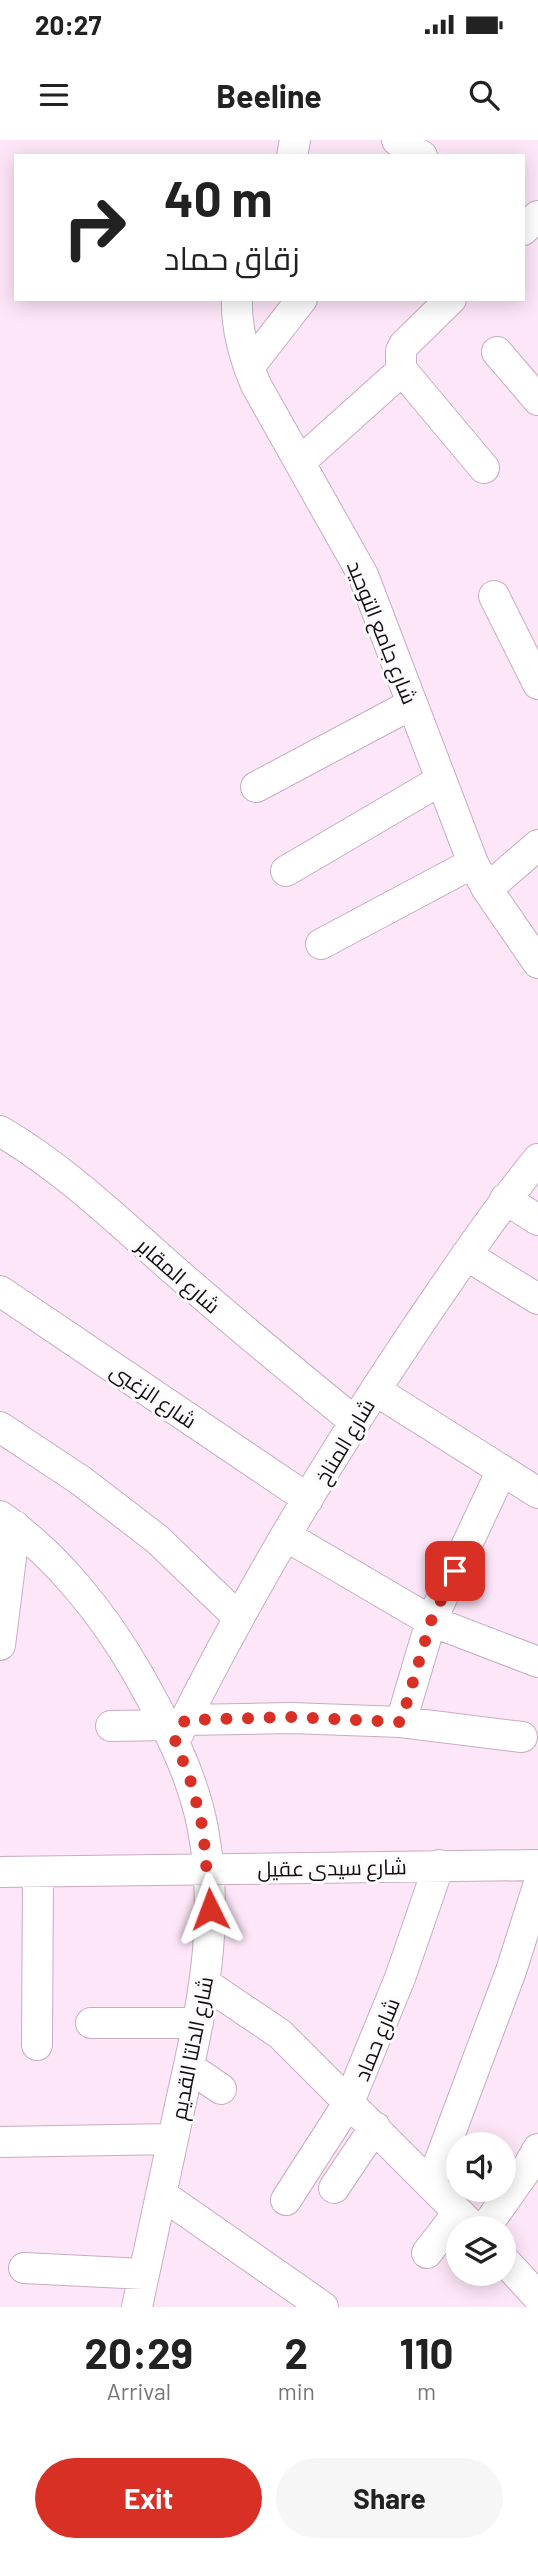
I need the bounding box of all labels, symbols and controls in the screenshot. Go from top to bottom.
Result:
text: 20:27 [35,9,101,40]
icon: menu [35,76,73,114]
text: Beeline [216,76,322,114]
icon: search [465,76,503,114]
text: 40 m [164,168,272,227]
icon: right [49,182,140,273]
text: زقاق حماد [164,238,300,276]
street label: شارع جامع التوحيد [340,557,423,708]
street label: شارع المقابر [130,1231,226,1320]
street label: شارع الزغبى [105,1357,202,1435]
street label: شارع المناخ [309,1394,382,1490]
pin [425,1541,485,1601]
icon: arrive [436,1552,474,1590]
street label: شارع سيدى عقيل [257,1853,407,1884]
position arrow [173,1872,247,1946]
street label: شارع الدلتا القديم [165,1974,220,2122]
street label: شارع حماد [348,1994,407,2085]
map controls [446,2132,516,2286]
button: sound [446,2132,516,2202]
button: layers [446,2216,516,2286]
text: 20:29 [85,2327,193,2377]
text: 2 [285,2327,308,2377]
text: 110 [399,2327,453,2377]
text: Arrival [107,2377,171,2405]
text: min [278,2377,315,2405]
text: m [417,2377,436,2405]
button: Exit [35,2458,262,2538]
button: Share [276,2458,503,2538]

